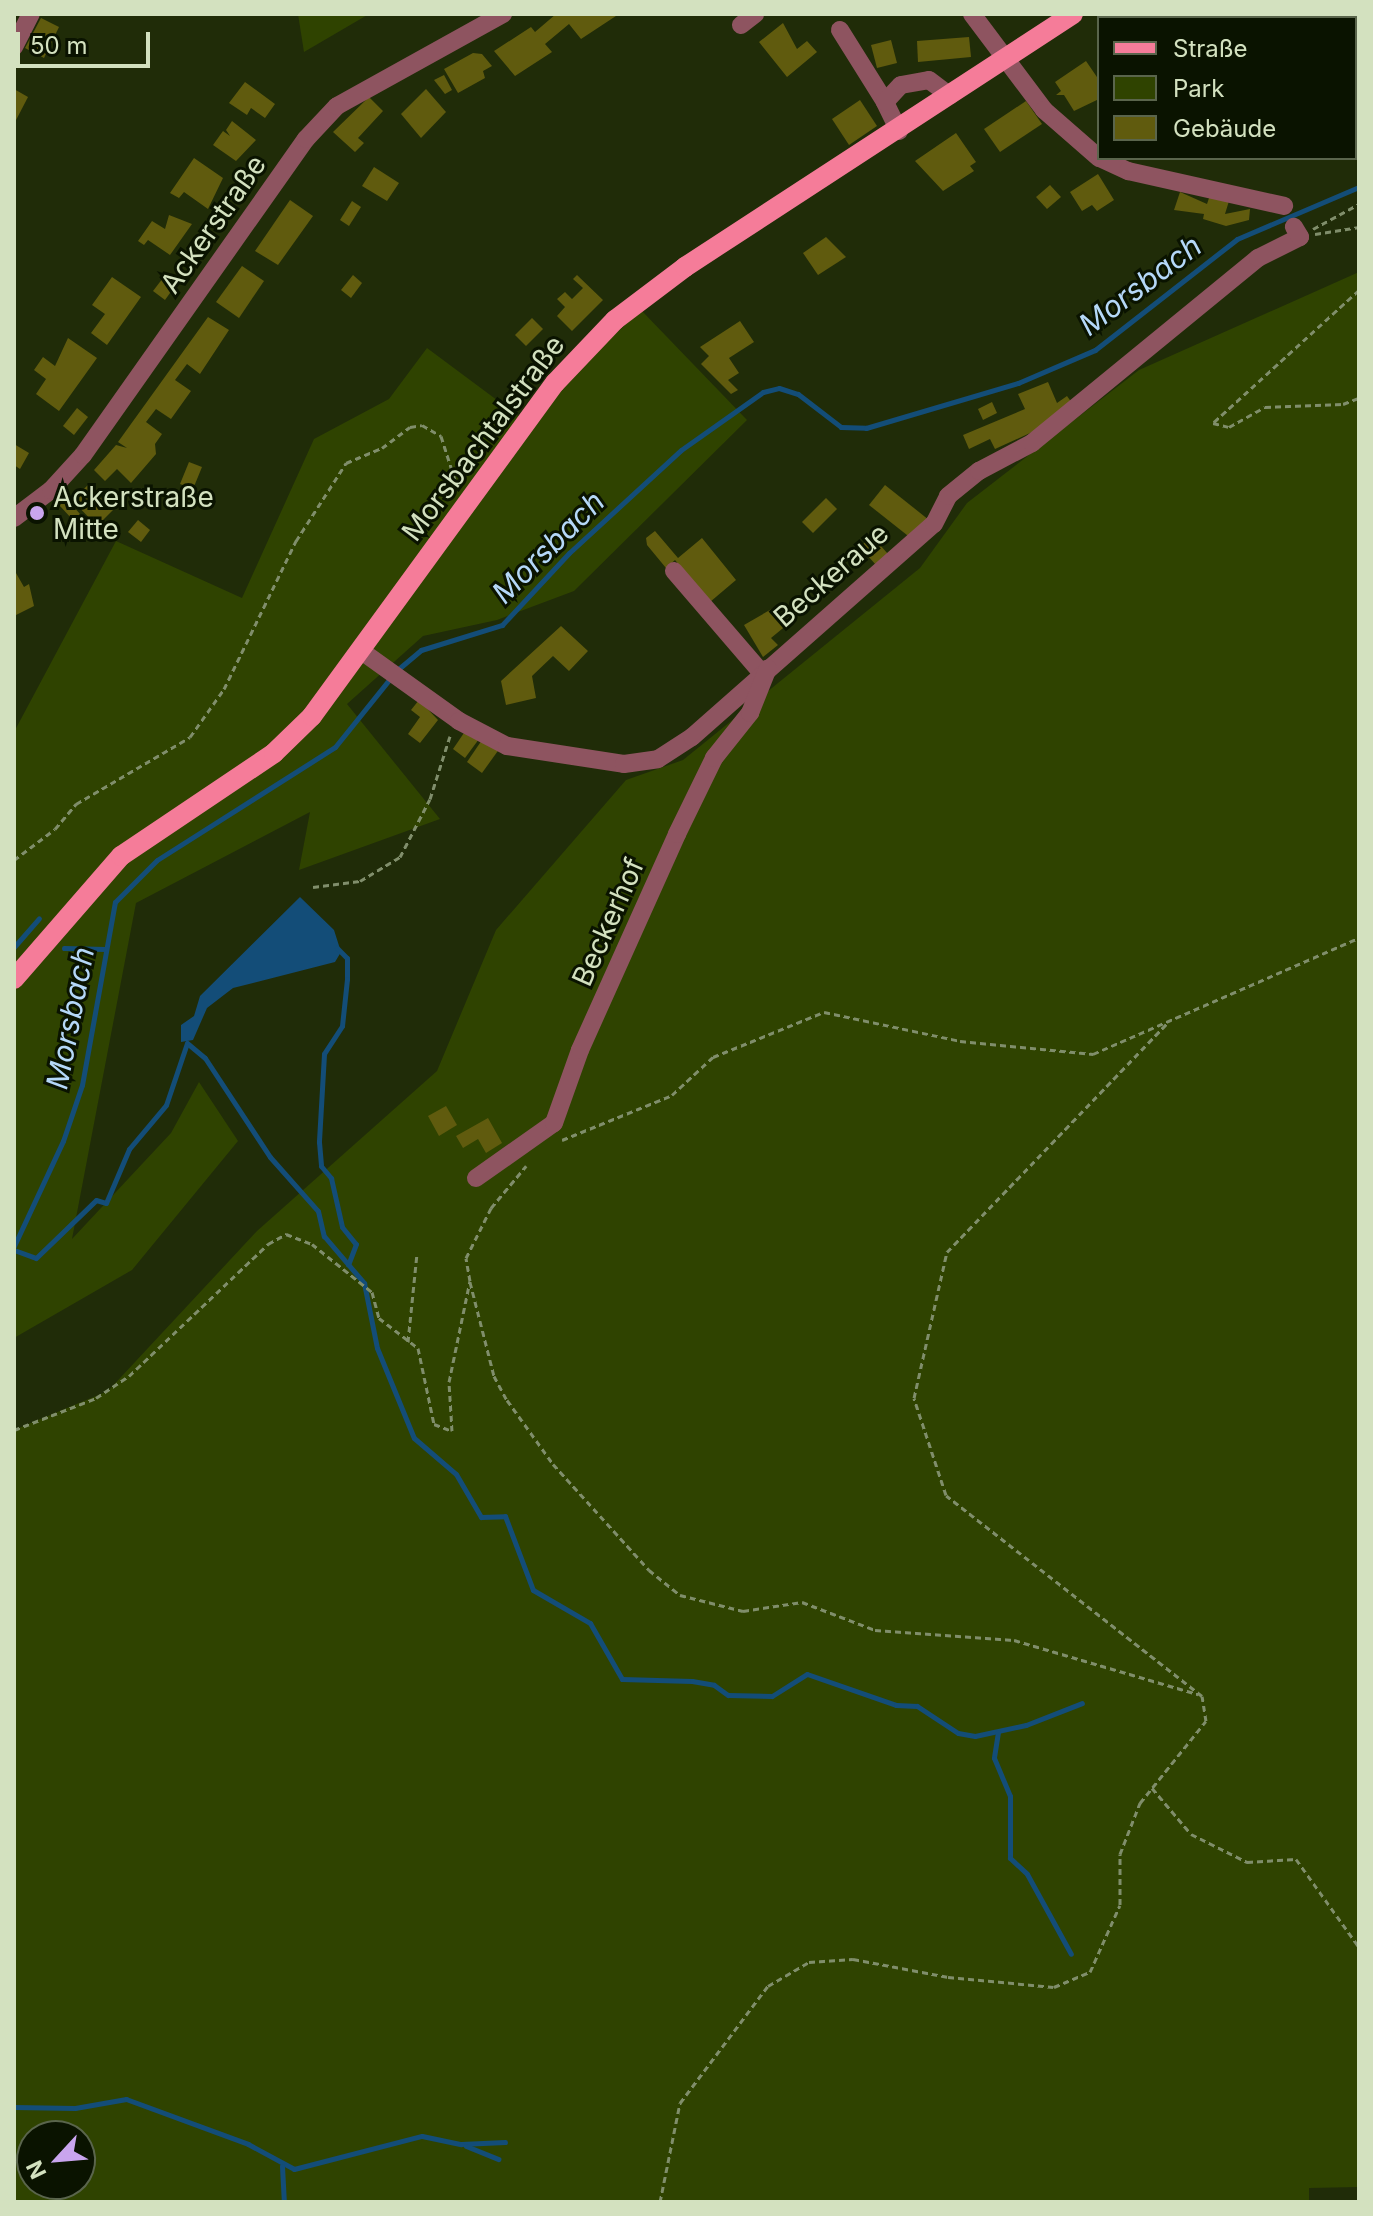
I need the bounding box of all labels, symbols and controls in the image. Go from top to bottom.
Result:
scale bar [20,16,154,66]
legend [1097,16,1357,160]
text: 50 m [30,31,88,60]
text: Straße [1173,34,1248,63]
text: Park [1173,74,1224,103]
text: Gebäude [1173,114,1276,143]
street label: Ackerstraße [153,149,273,299]
water label: Morsbach [1072,227,1208,343]
street label: Morsbachtalstraße [395,329,571,547]
place label: Ackerstraße Mitte [53,480,214,546]
water label: Morsbach [484,483,612,611]
marker: Ackerstraße Mitte [28,504,46,522]
street label: Beckeraue [767,516,895,634]
street label: Beckerhof [565,853,651,991]
water label: Morsbach [39,944,101,1092]
north arrow [16,2120,96,2200]
text: N [21,2156,52,2183]

